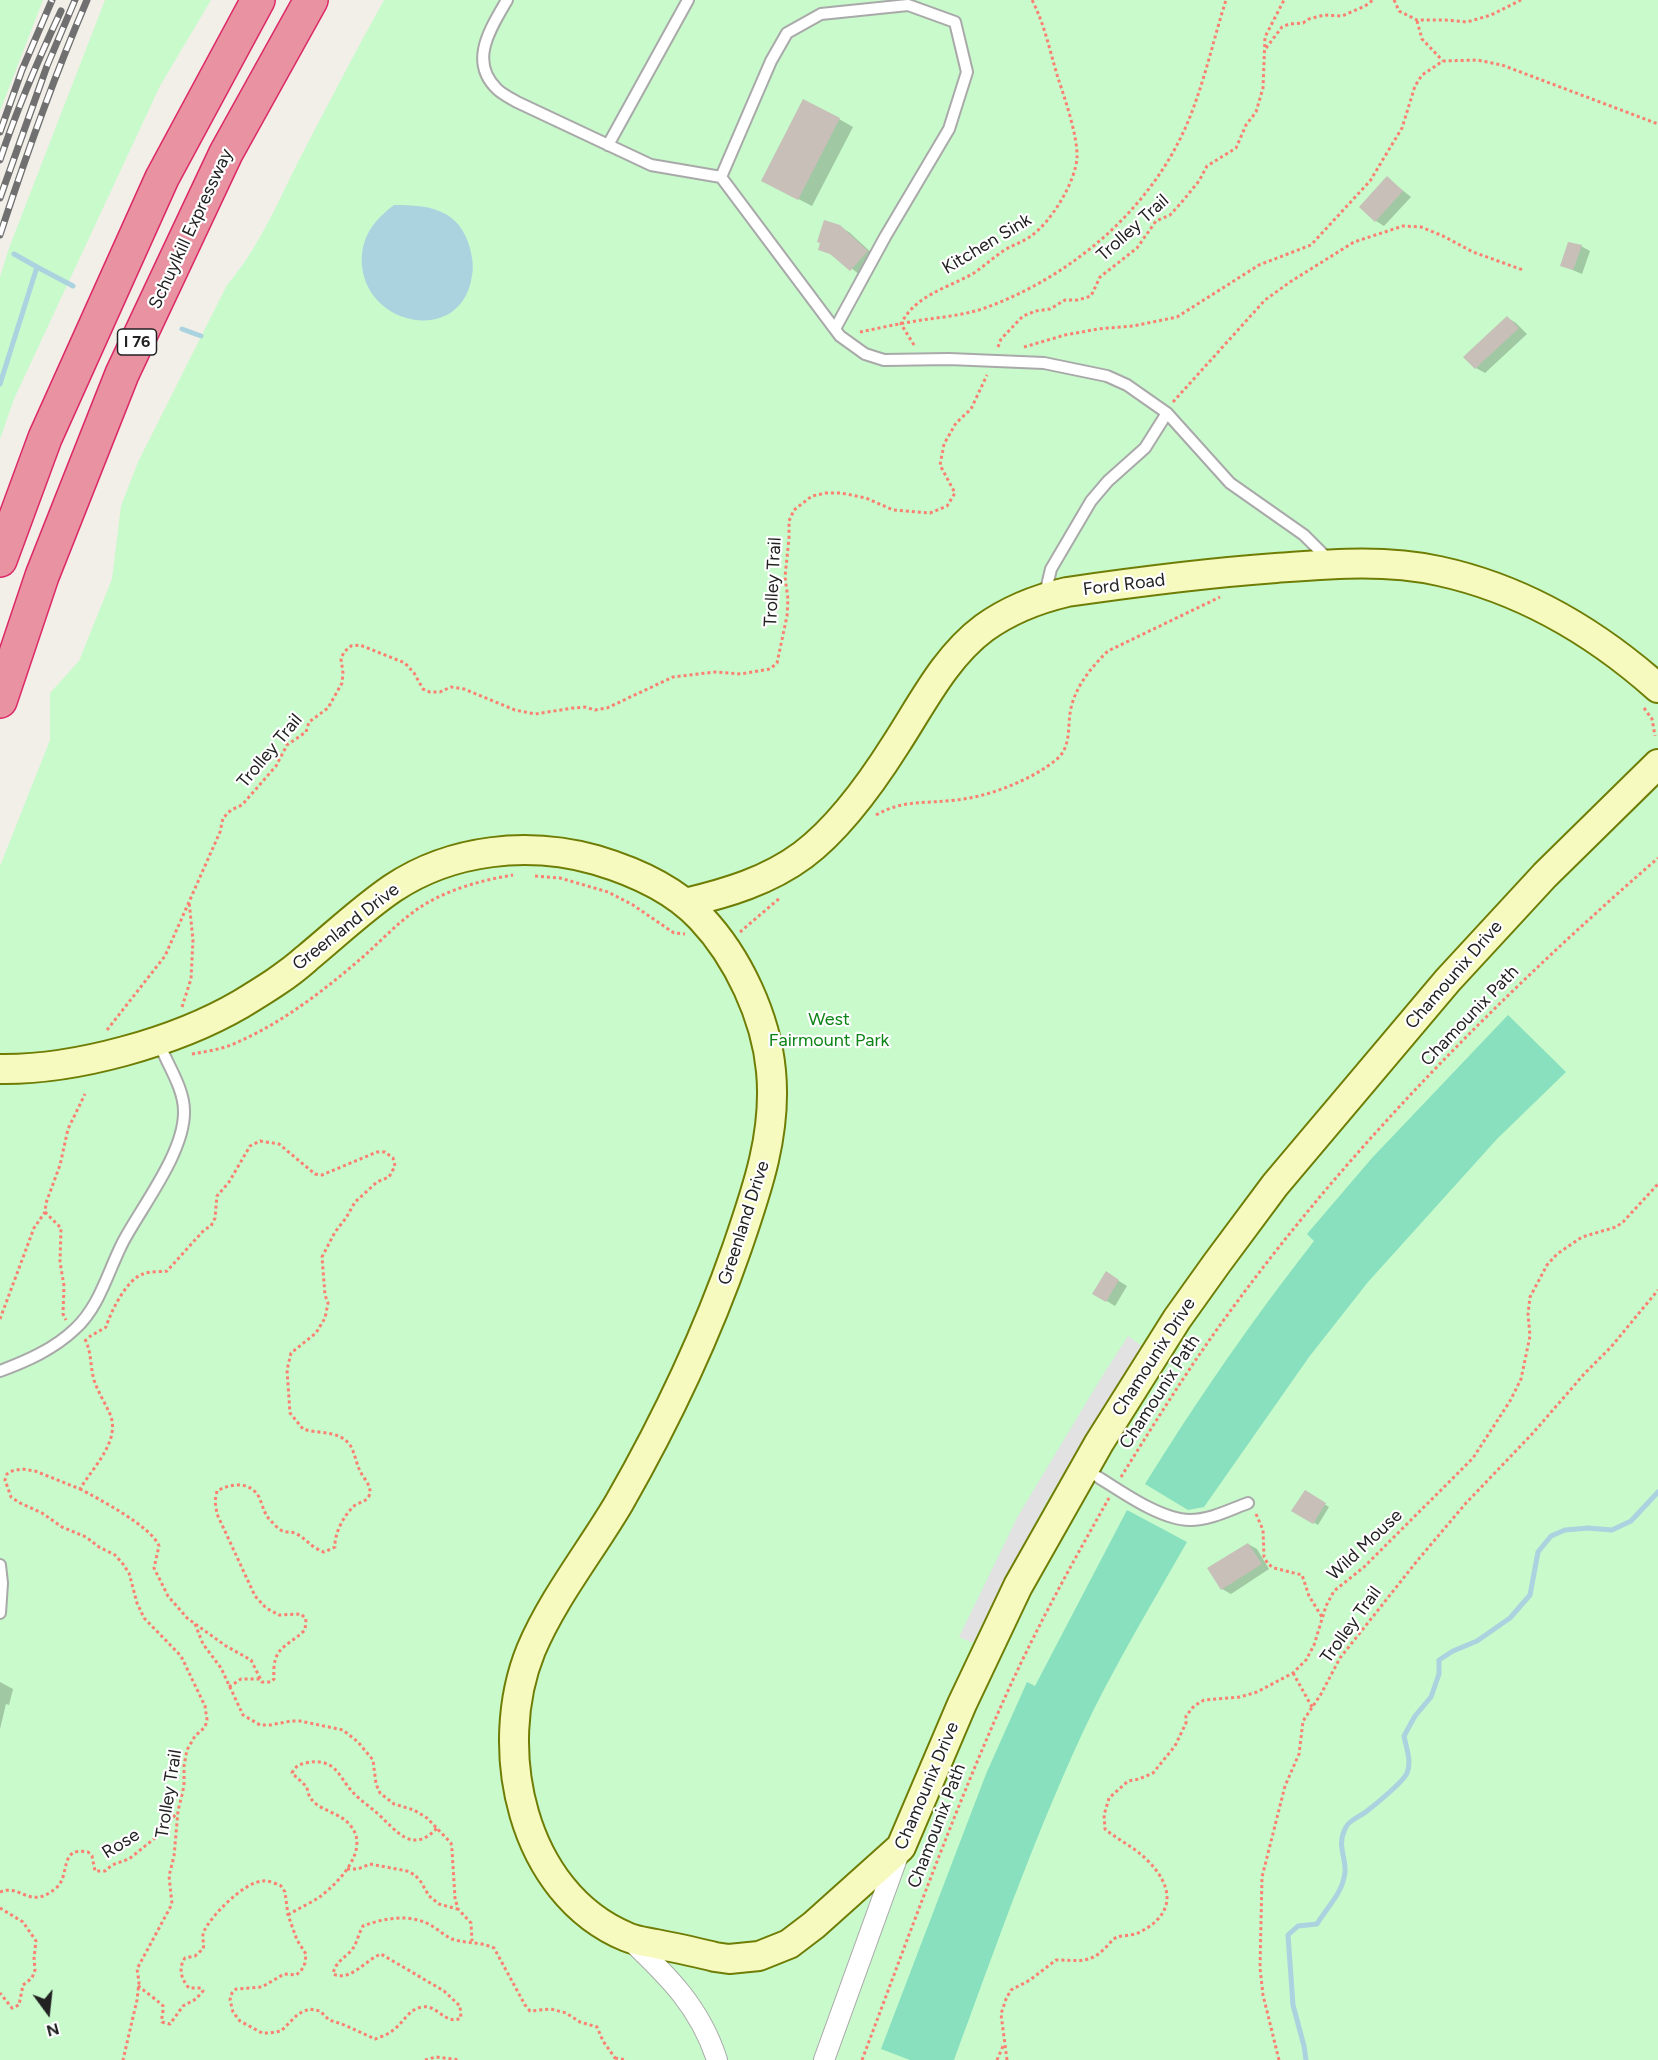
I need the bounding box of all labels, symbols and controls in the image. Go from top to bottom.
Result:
street label: Schuylkill Expressway [144,145,238,313]
street label: Trolley Trail [1093,190,1173,266]
street label: Kitchen Sink [939,209,1035,279]
road number: I 76 [118,329,156,355]
street label: Trolley Trail [760,537,786,627]
street label: Ford Road [1082,569,1166,601]
street label: Trolley Trail [233,710,307,792]
street label: Greenland Drive [288,879,404,975]
street label: Chamounix Drive [1401,916,1507,1034]
street label: Chamounix Path [1417,961,1523,1071]
park label: West Fairmount Park [769,1009,889,1052]
street label: Greenland Drive [714,1158,774,1288]
street label: Chamounix Drive [1108,1294,1200,1420]
street label: Chamounix Path [1115,1331,1205,1453]
street label: Wild Mouse [1323,1505,1407,1585]
street label: Trolley Trail [1316,1582,1386,1668]
street label: Chamounix Drive [890,1719,964,1853]
street label: Trolley Trail [151,1748,187,1840]
street label: Chamounix Path [903,1761,971,1891]
street label: Rose [98,1824,144,1864]
north arrow [18,1982,78,2042]
text: N [44,2019,61,2041]

